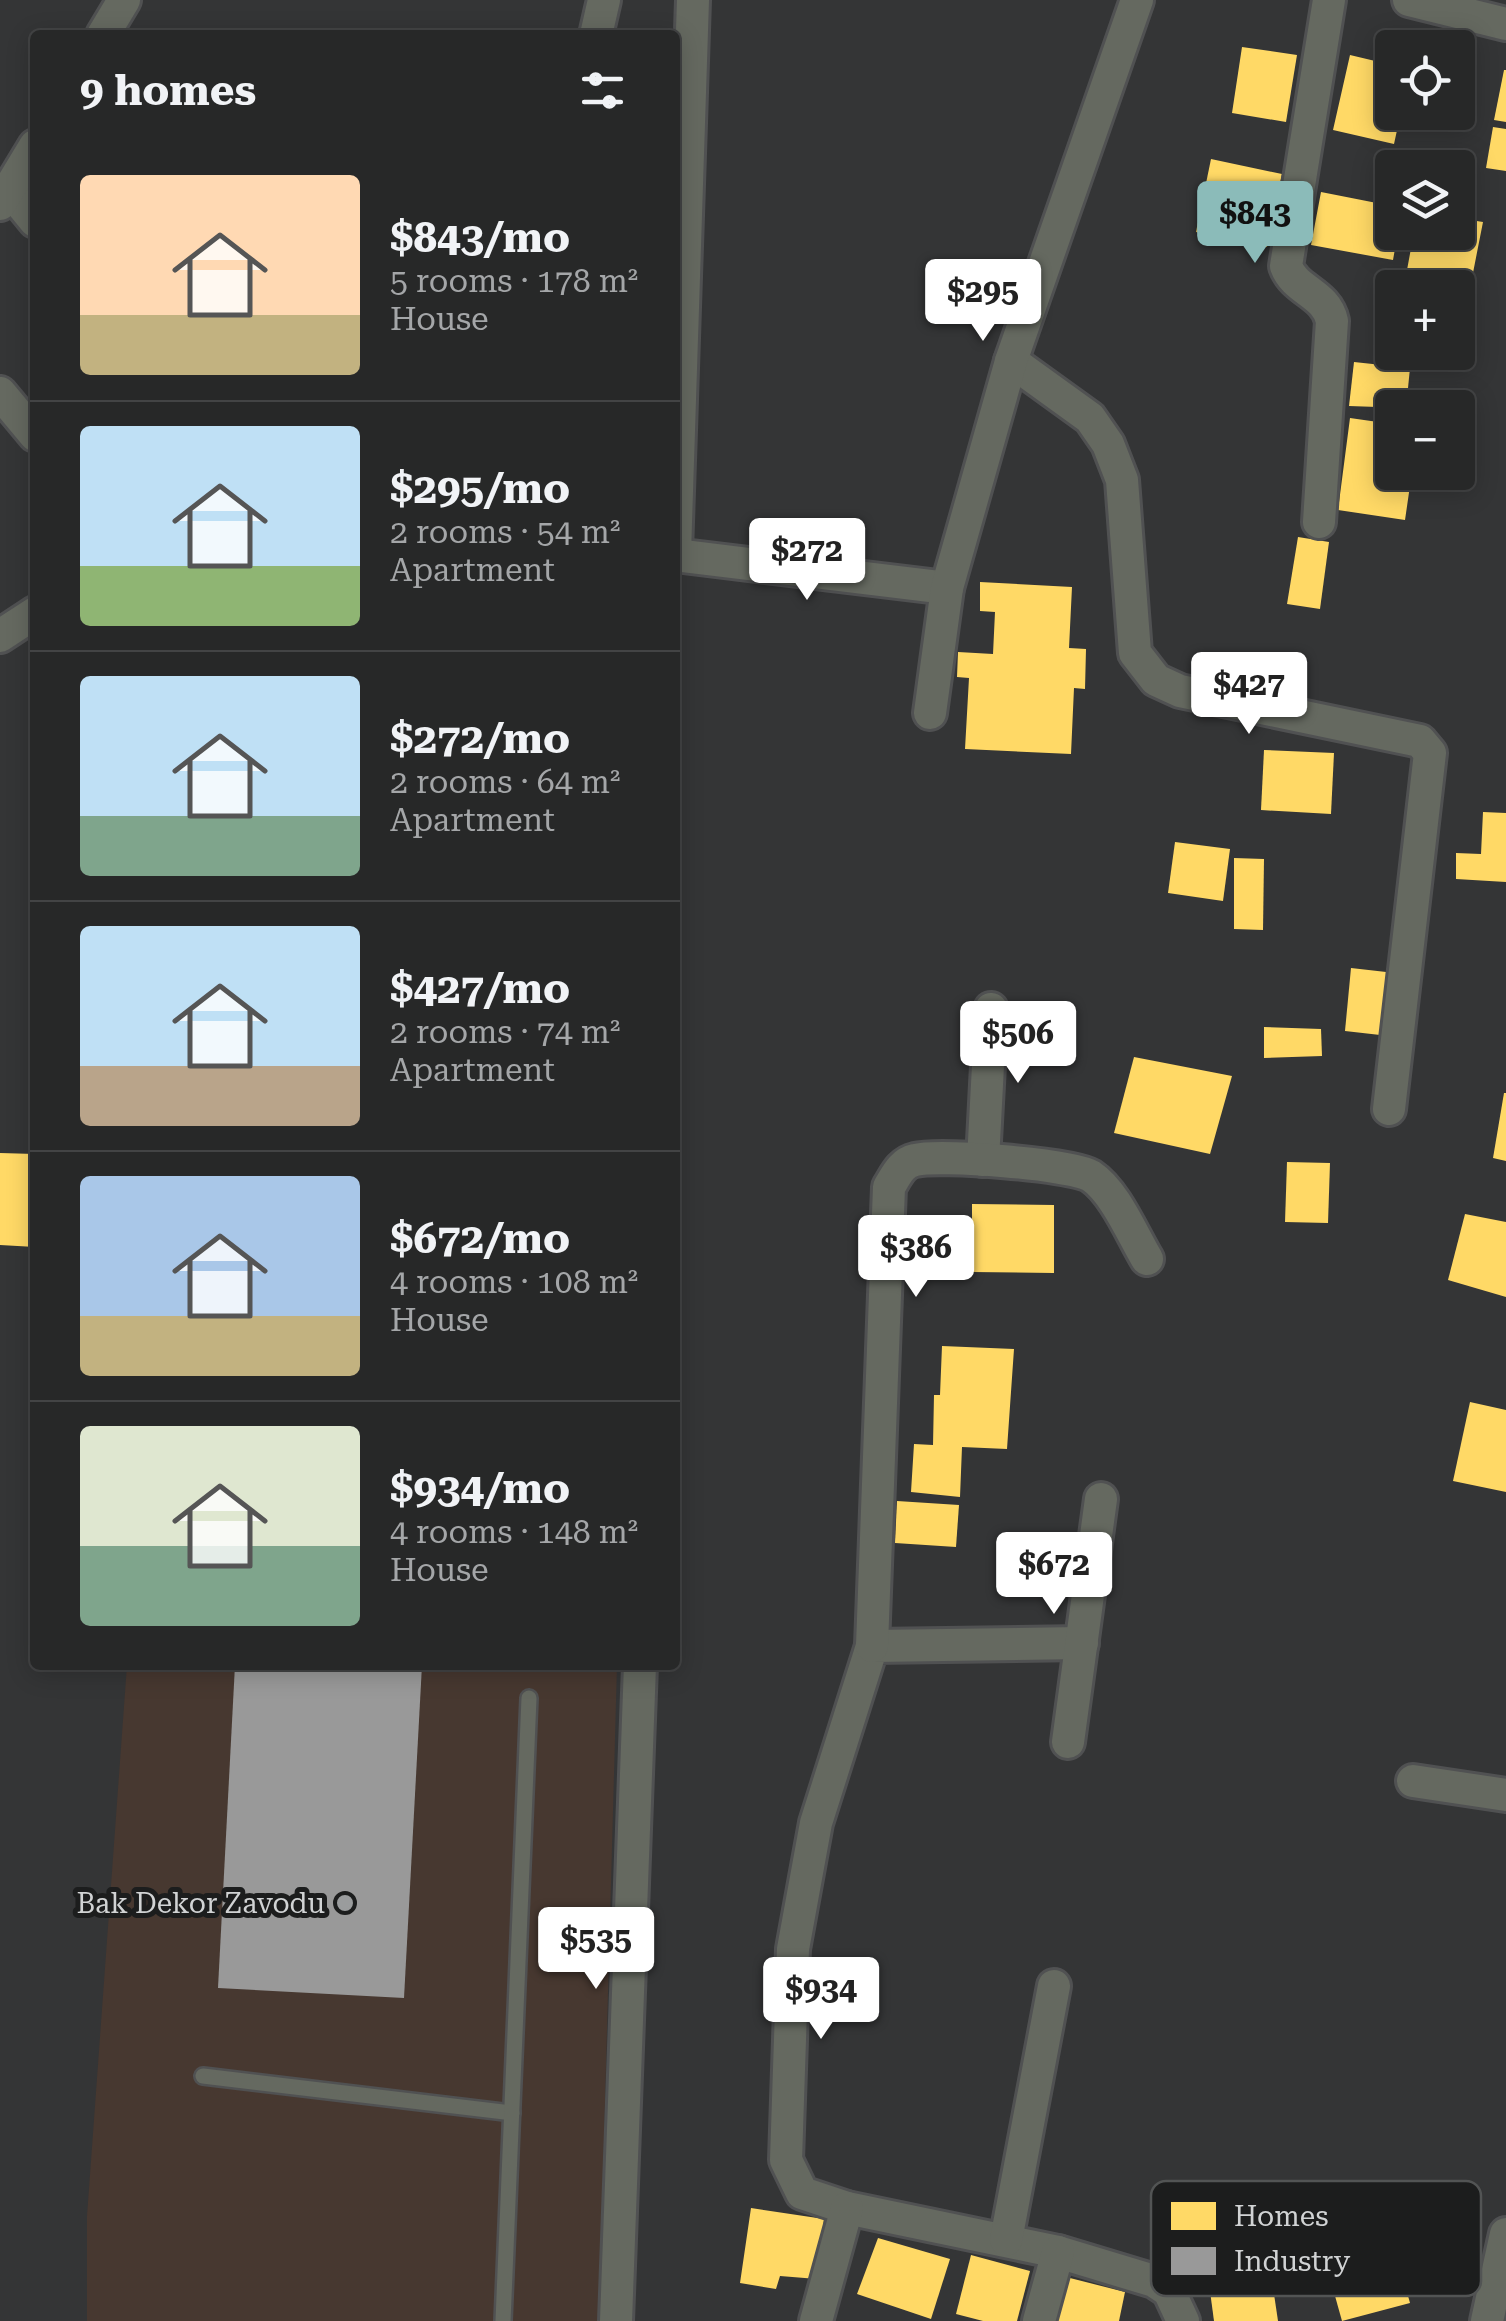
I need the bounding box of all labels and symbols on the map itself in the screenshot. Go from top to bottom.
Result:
pin: $843 [1196,181,1314,266]
pin: $295 [924,259,1042,344]
pin: $272 [748,518,866,603]
pin: $427 [1190,652,1308,737]
pin: $506 [959,1001,1077,1086]
pin: $386 [857,1215,975,1300]
pin: $672 [995,1532,1113,1617]
place label: Bak Dekor Zavodu [76,1887,325,1920]
marker: Bak Dekor Zavodu [334,1892,356,1914]
pin: $535 [537,1907,655,1992]
pin: $934 [762,1957,880,2042]
legend [1151,2181,1481,2296]
text: Homes [1234,2200,1328,2233]
text: Industry [1234,2245,1351,2278]

